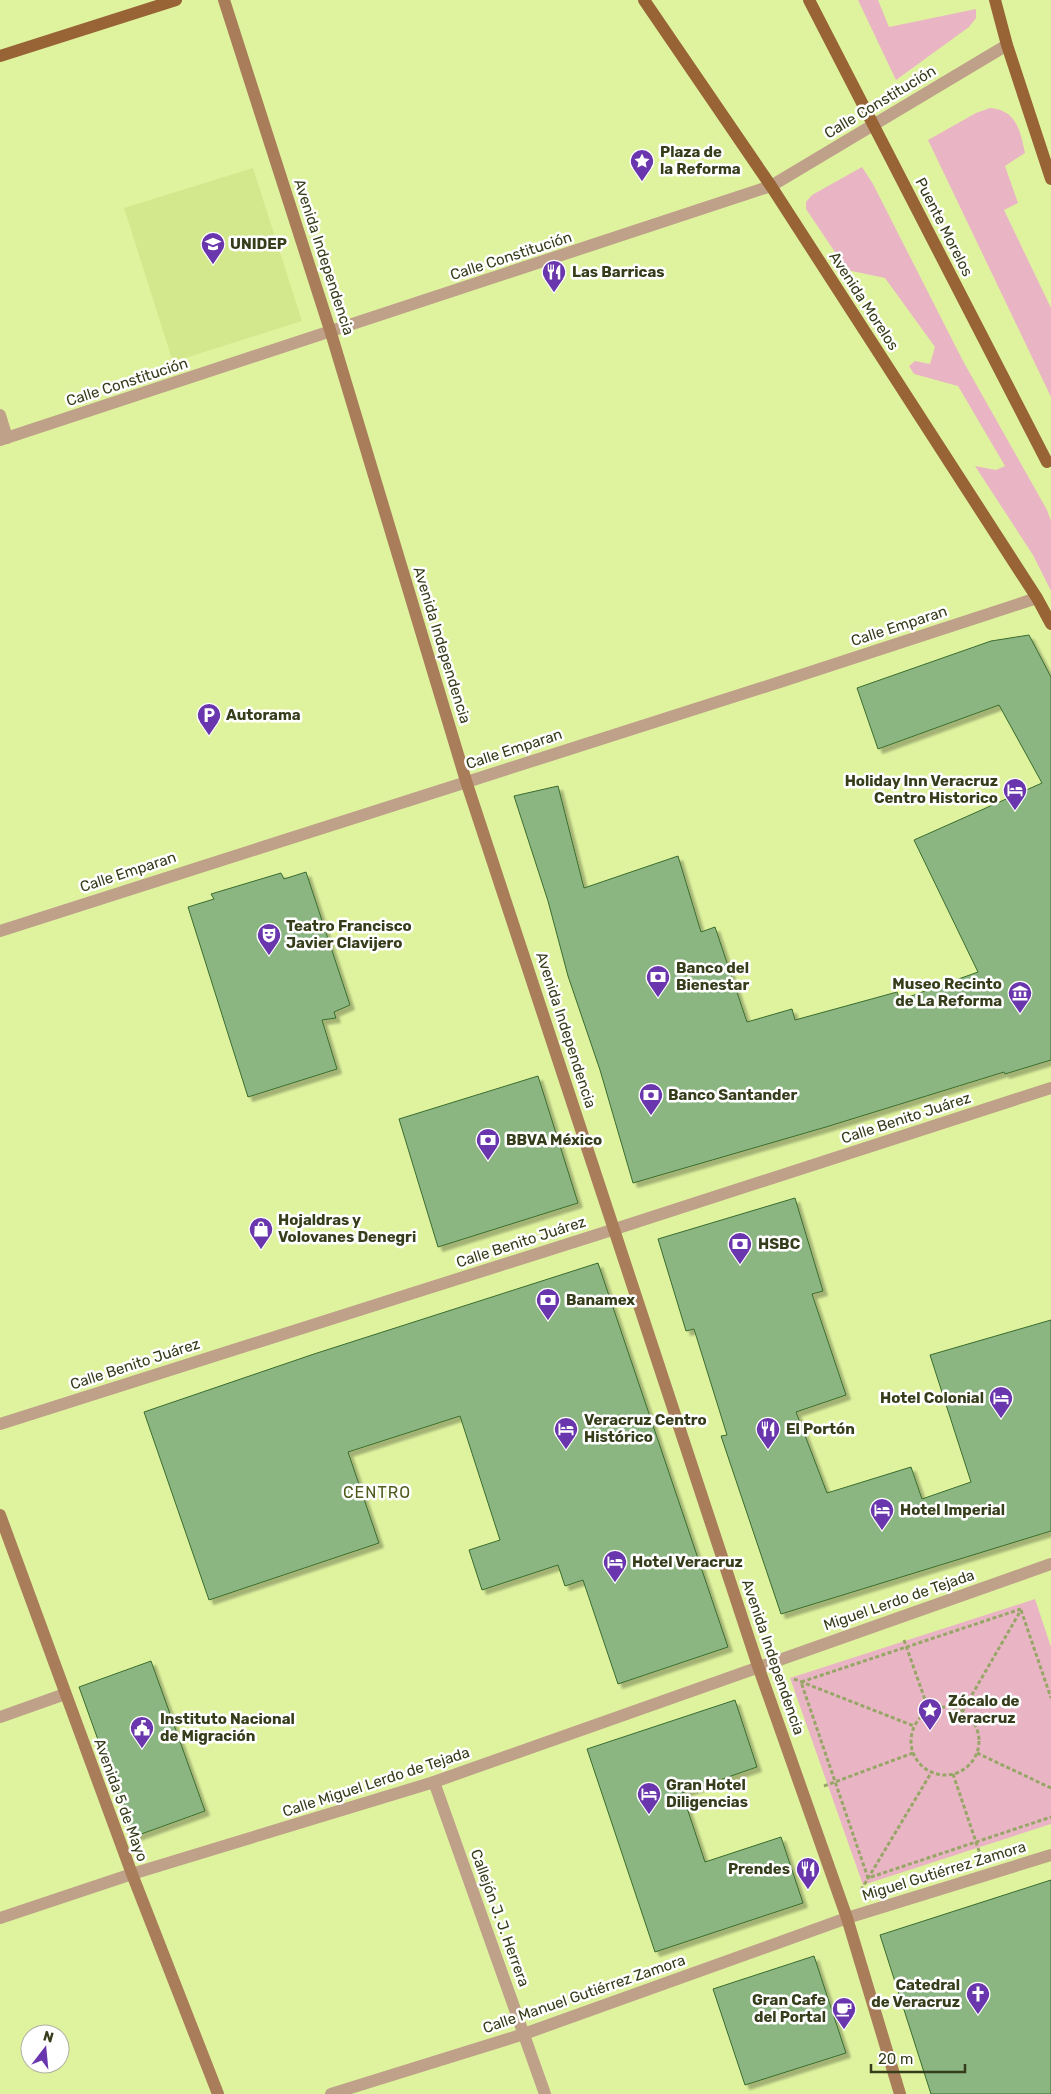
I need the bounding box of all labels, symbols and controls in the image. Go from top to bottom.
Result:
street label: Calle Constitución [821,62,939,142]
place label: Plaza de la Reforma [660,143,741,178]
place icon: Plaza de la Reforma [629,148,655,182]
street label: Puente Morelos [911,175,977,280]
street label: Avenida Independencia [290,177,358,337]
street label: Calle Constitución [448,228,574,284]
school or university icon: UNIDEP [200,231,226,265]
place label: UNIDEP [230,235,287,253]
street label: Avenida Morelos [825,248,903,354]
restaurant icon: Las Barricas [541,259,567,293]
place label: Las Barricas [572,263,665,281]
street label: Calle Constitución [64,354,190,410]
street label: Avenida Independencia [410,564,474,726]
street label: Calle Emparan [849,602,949,650]
parking icon: Autorama [196,702,222,736]
place label: Autorama [226,706,301,724]
street label: Calle Emparan [464,725,564,773]
place label: Holiday Inn Veracruz Centro Historico [845,772,998,807]
hotel icon: Holiday Inn Veracruz Centro Historico [1002,777,1028,811]
street label: Calle Emparan [78,848,178,896]
place label: Teatro Francisco Javier Clavijero [286,917,412,952]
theatre icon: Teatro Francisco Javier Clavijero [256,922,282,956]
street label: Avenida Independencia [532,950,600,1110]
place label: Banco del Bienestar [676,959,749,994]
bank icon: Banco del Bienestar [645,964,671,998]
place label: Museo Recinto de La Reforma [892,975,1002,1010]
museum icon: Museo Recinto de La Reforma [1007,980,1033,1014]
bank icon: Banco Santander [638,1082,664,1116]
place label: Banco Santander [668,1086,797,1104]
street label: Calle Benito Juárez [839,1088,973,1147]
bank icon: BBVA México [475,1127,501,1161]
place label: BBVA México [506,1131,602,1149]
place label: Hojaldras y Volovanes Denegri [278,1211,416,1246]
street label: Calle Benito Juárez [454,1212,588,1271]
shop icon: Hojaldras y Volovanes Denegri [248,1216,274,1250]
bank icon: HSBC [727,1231,753,1265]
place label: HSBC [758,1235,801,1253]
bank icon: Banamex [535,1287,561,1321]
place label: Banamex [566,1291,635,1309]
street label: Calle Benito Juárez [68,1334,202,1393]
hotel icon: Hotel Colonial [988,1385,1014,1419]
place label: Hotel Colonial [880,1389,984,1407]
place label: Veracruz Centro Histórico [584,1411,707,1446]
hotel icon: Veracruz Centro Histórico [553,1416,579,1450]
restaurant icon: El Portón [755,1416,781,1450]
place label: El Portón [786,1420,855,1438]
district label: CENTRO [343,1483,411,1502]
hotel icon: Hotel Imperial [869,1497,895,1531]
place label: Hotel Imperial [900,1501,1005,1519]
hotel icon: Hotel Veracruz [602,1549,628,1583]
place label: Hotel Veracruz [632,1553,743,1571]
street label: Miguel Lerdo de Tejada [821,1566,977,1634]
street label: Avenida Independencia [738,1577,808,1737]
place label: Zócalo de Veracruz [948,1692,1020,1727]
place icon: Zócalo de Veracruz [917,1697,943,1731]
place label: Instituto Nacional de Migración [160,1710,295,1745]
public building icon: Instituto Nacional de Migración [129,1715,155,1749]
street label: Avenida 5 de Mayo [90,1736,152,1864]
street label: Calle Miguel Lerdo de Tejada [280,1743,472,1821]
place label: Gran Hotel Diligencias [666,1776,748,1811]
hotel icon: Gran Hotel Diligencias [636,1781,662,1815]
street label: Miguel Gutiérrez Zamora [860,1837,1028,1905]
street label: Callejón J. J. Herrera [467,1847,533,1989]
restaurant icon: Prendes [795,1856,821,1890]
place label: Prendes [728,1860,790,1878]
street label: Calle Manuel Gutiérrez Zamora [480,1951,688,2037]
place label: Catedral de Veracruz [871,1976,960,2011]
church icon: Catedral de Veracruz [965,1981,991,2015]
place label: Gran Cafe del Portal [752,1991,826,2026]
cafe icon: Gran Cafe del Portal [831,1996,857,2030]
north arrow [20,2024,70,2074]
text: N [41,2027,56,2047]
scale bar [871,2042,965,2074]
text: 20 m [878,2050,913,2068]

